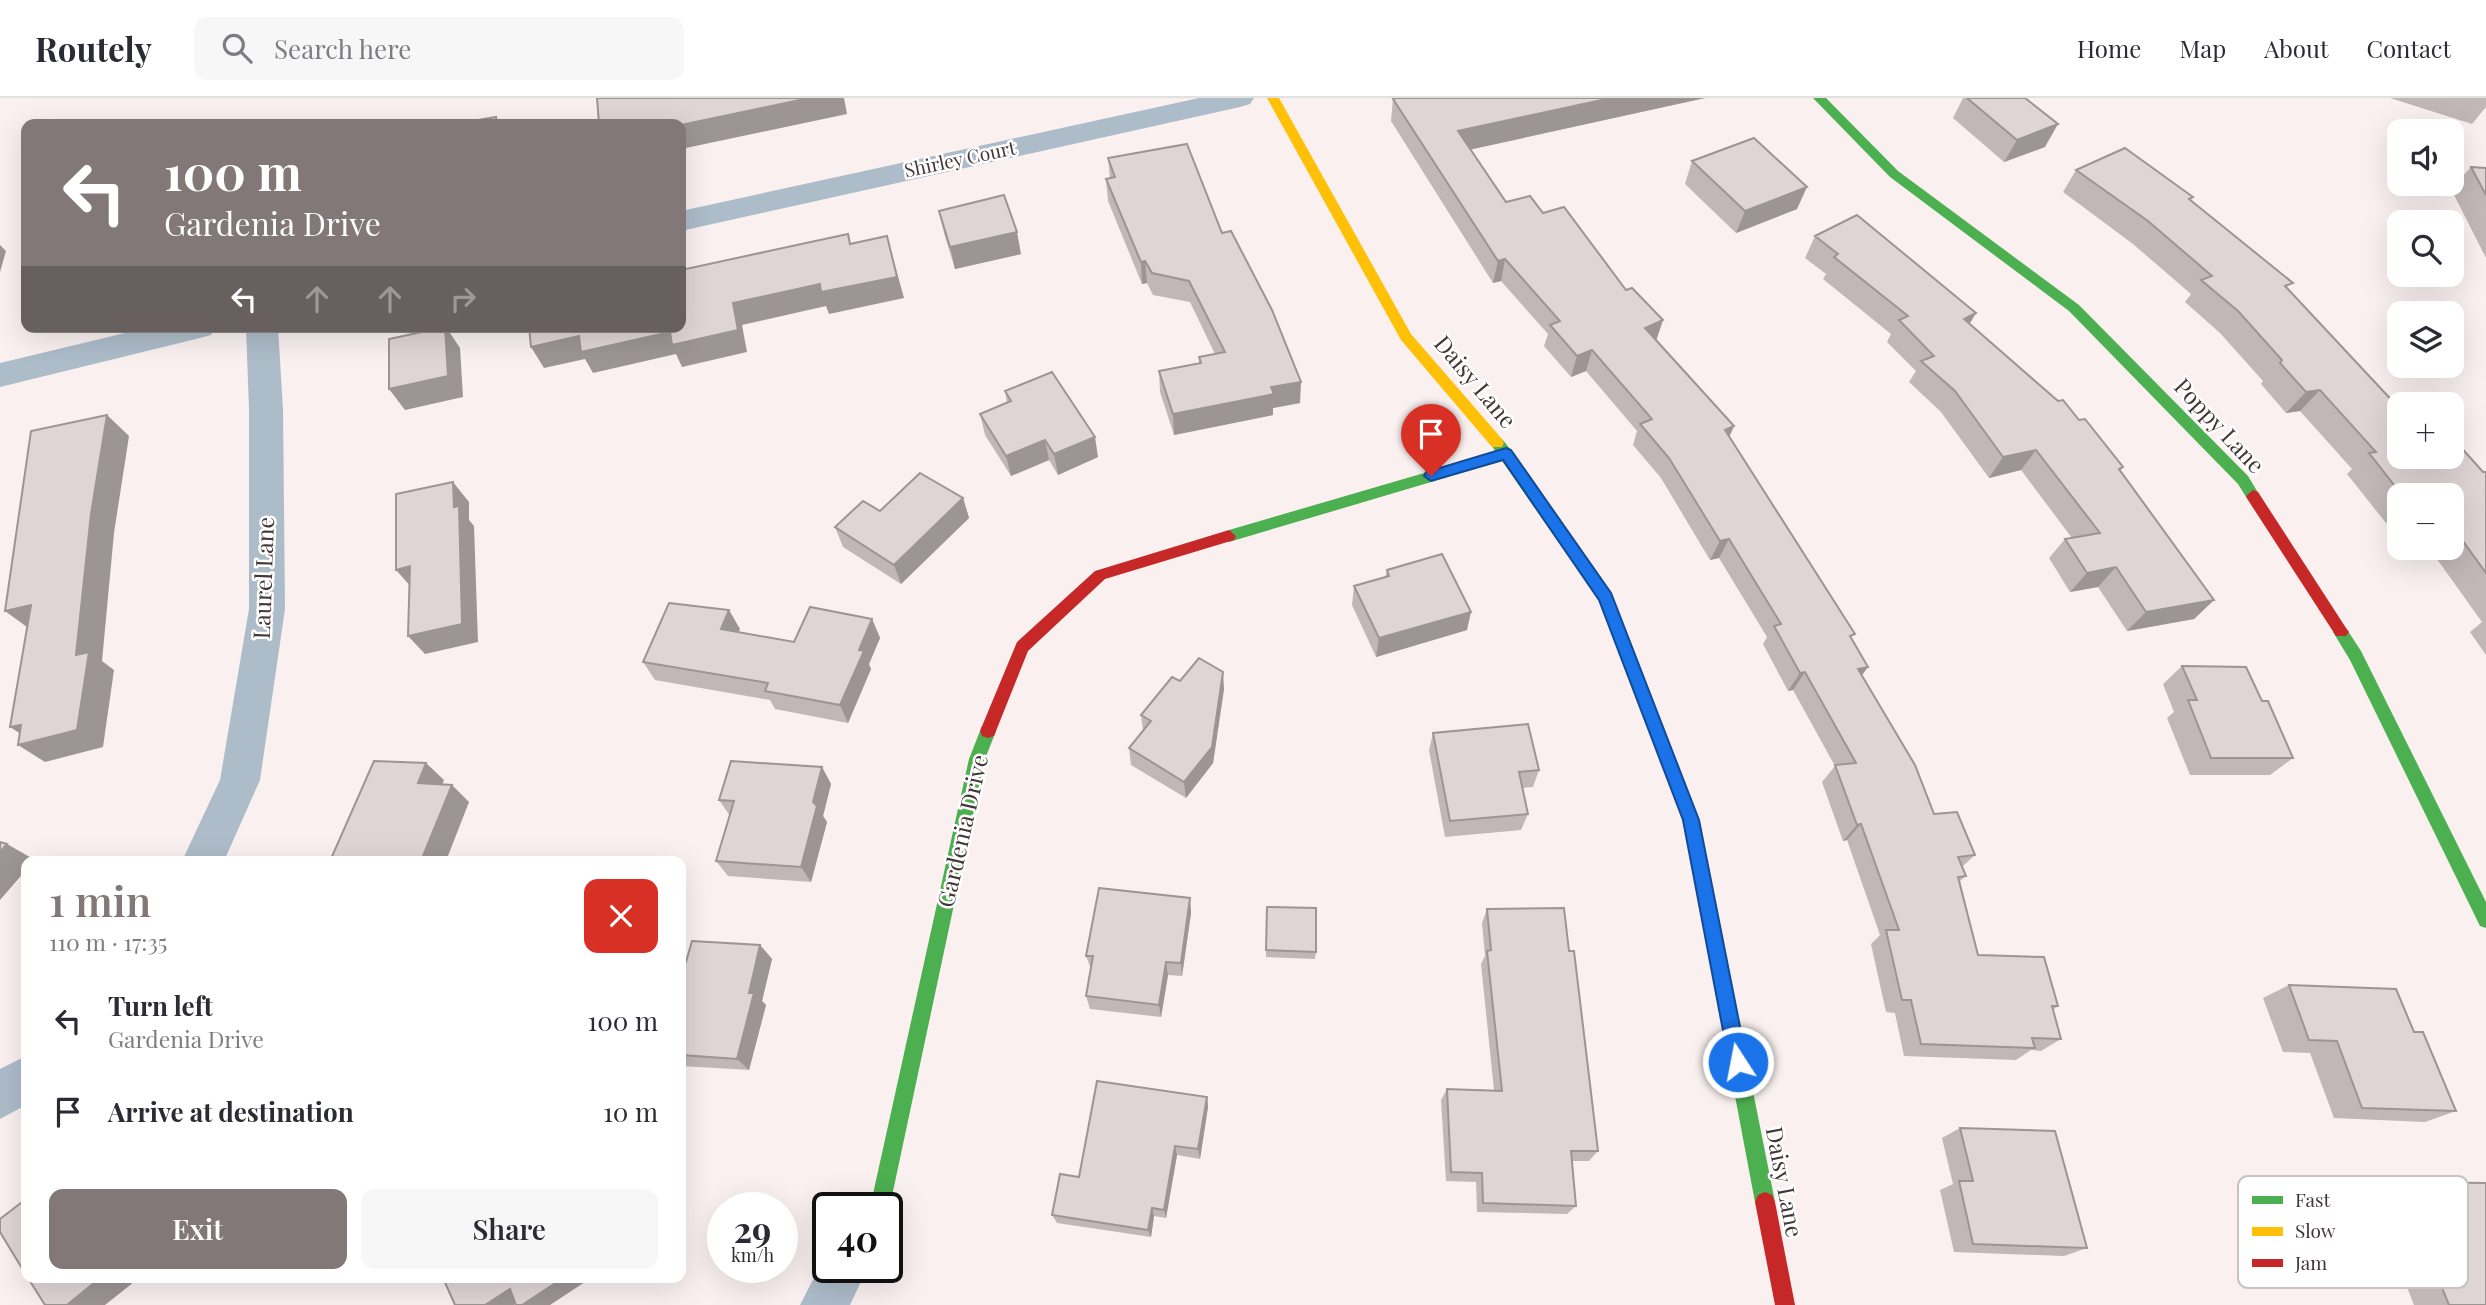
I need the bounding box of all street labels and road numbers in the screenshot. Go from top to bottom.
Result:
street label: Shirley Court [902,133,1018,183]
street label: Daisy Lane [1428,328,1524,434]
street label: Poppy Lane [2168,371,2272,479]
street label: Laurel Lane [245,516,280,640]
street label: Gardenia Drive [929,751,994,910]
street label: Daisy Lane [1760,1124,1811,1240]

